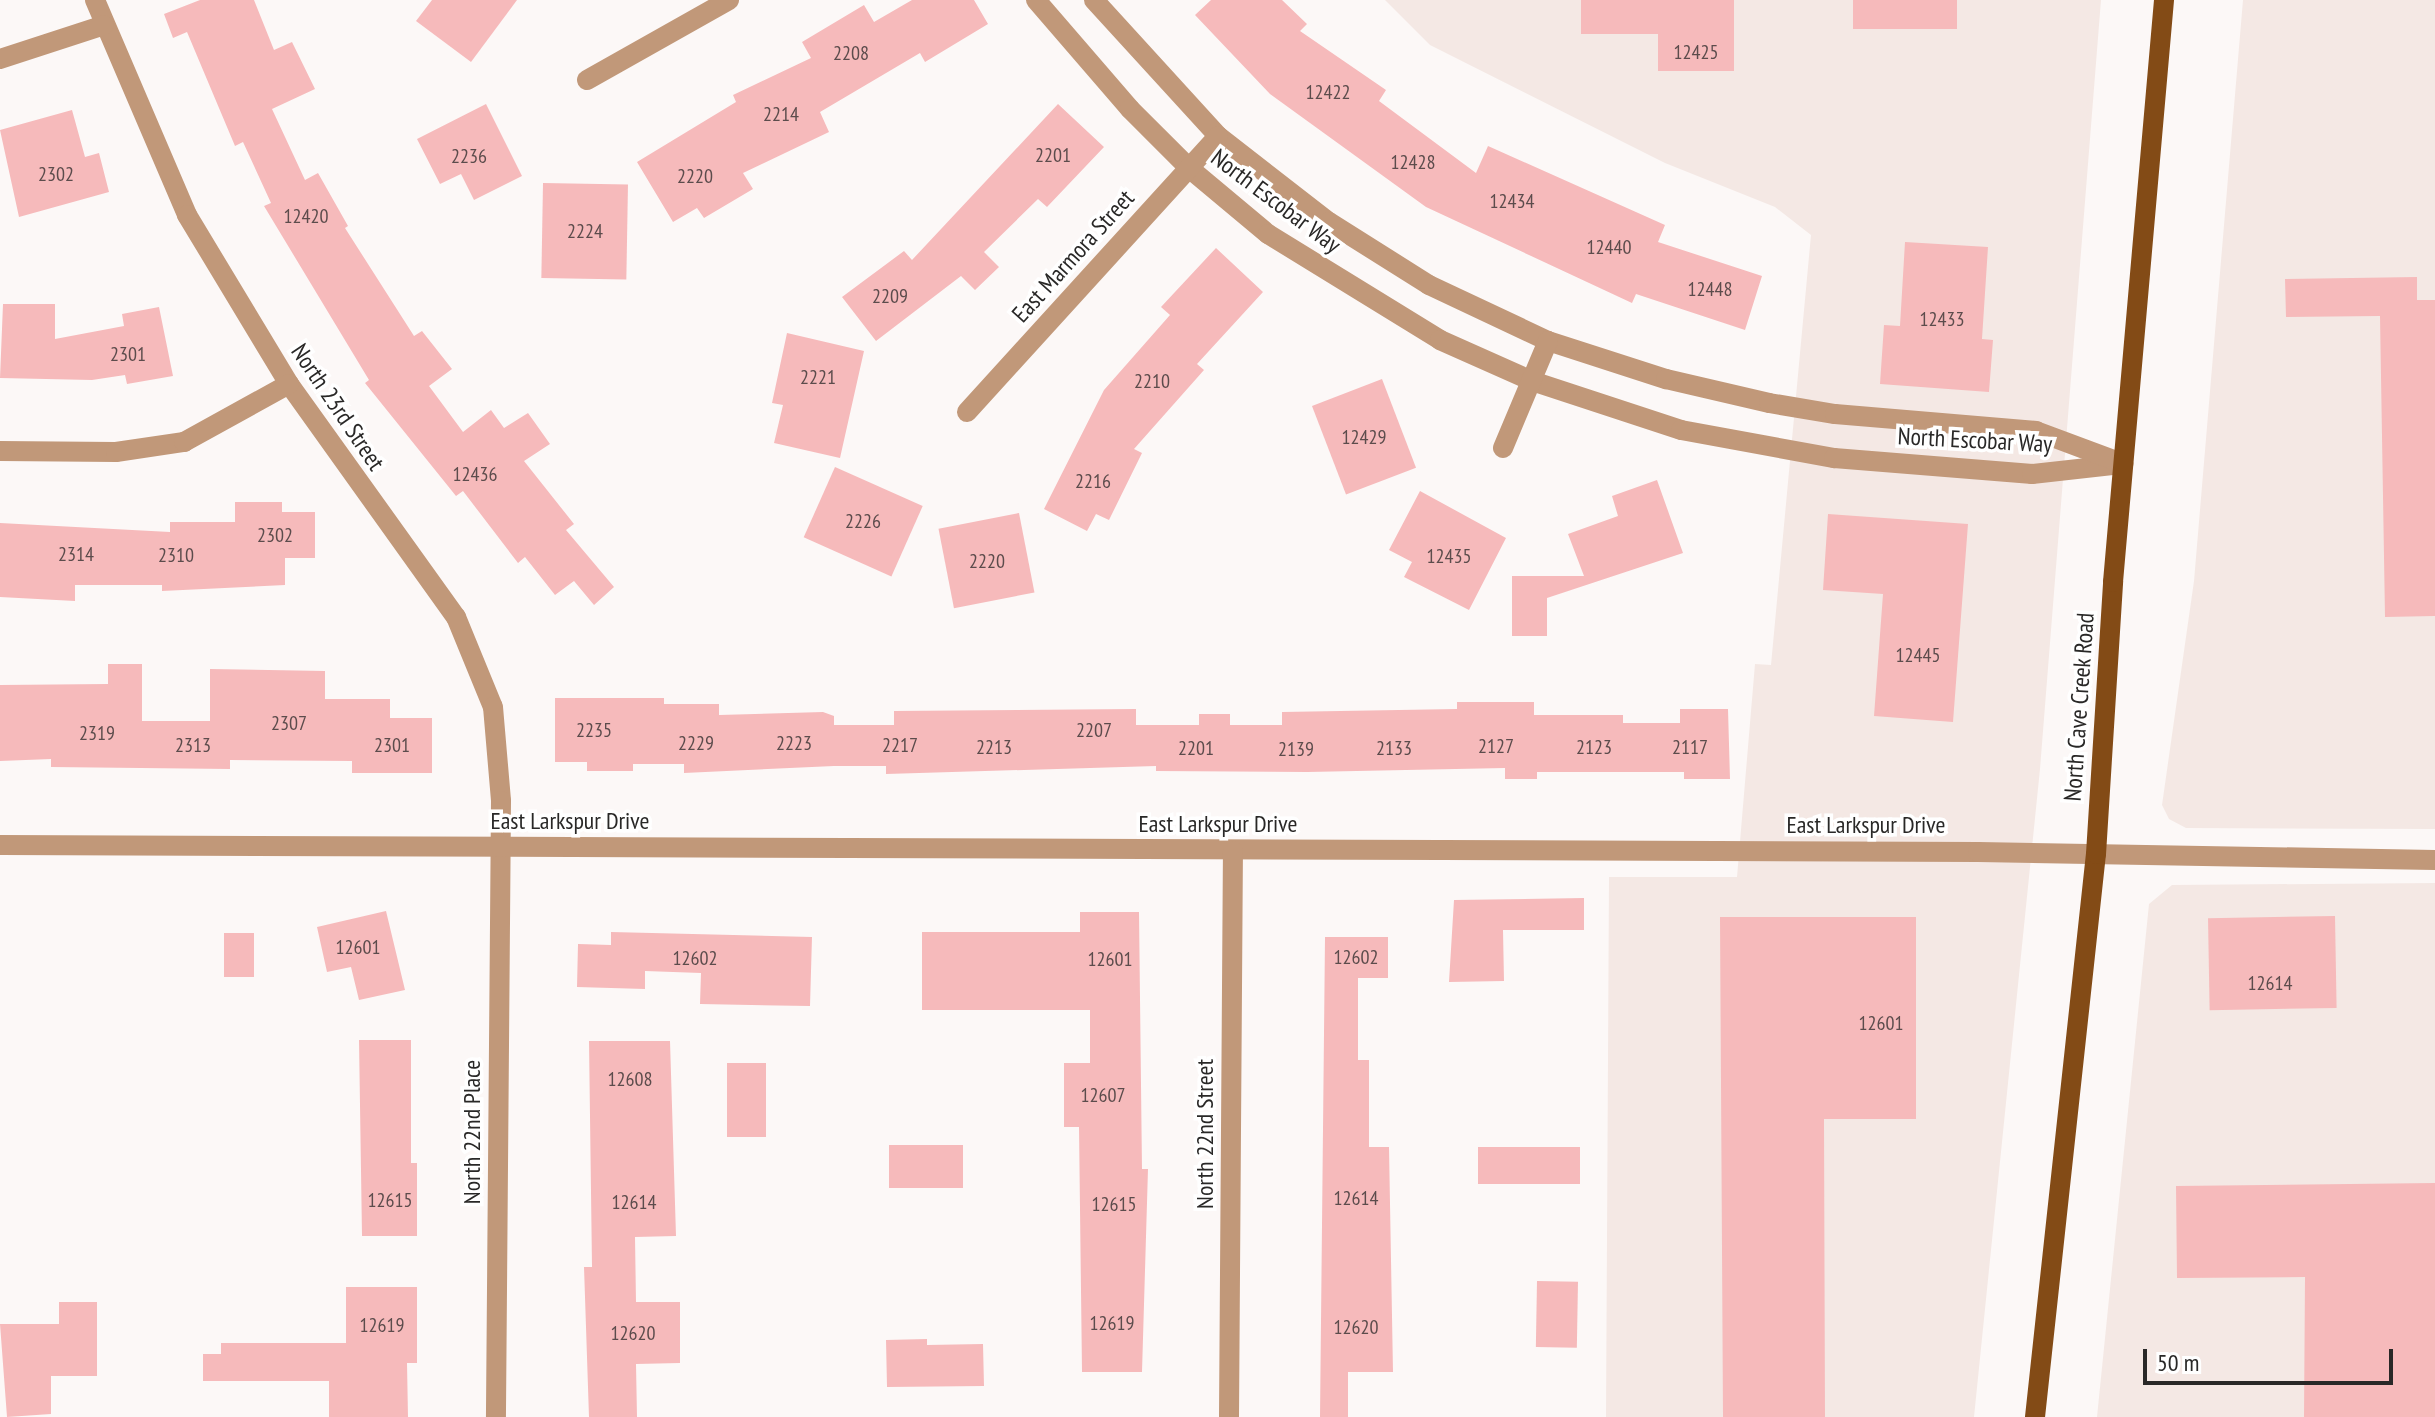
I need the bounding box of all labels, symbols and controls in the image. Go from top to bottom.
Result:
house number: 12425 [1674,40,1718,64]
house number: 2208 [833,41,869,65]
house number: 12422 [1306,80,1350,104]
house number: 2214 [763,102,799,126]
house number: 2201 [1035,143,1071,167]
street label: North Escobar Way [1205,143,1347,259]
house number: 2236 [451,144,487,168]
house number: 12428 [1391,150,1435,174]
house number: 2302 [38,162,74,186]
house number: 2220 [677,164,713,188]
street label: East Marmora Street [1006,184,1140,328]
house number: 12434 [1490,189,1534,213]
house number: 12420 [284,204,328,228]
house number: 2224 [567,219,603,243]
house number: 12440 [1587,235,1631,259]
house number: 12448 [1688,277,1732,301]
house number: 2209 [872,284,908,308]
house number: 12433 [1920,307,1964,331]
street label: North 23rd Street [285,338,391,476]
house number: 2301 [110,342,146,366]
house number: 2221 [800,365,836,389]
house number: 2210 [1134,369,1170,393]
street label: North Escobar Way [1897,422,2053,458]
house number: 12429 [1342,425,1386,449]
house number: 12436 [453,462,497,486]
house number: 2216 [1075,469,1111,493]
house number: 2226 [845,509,881,533]
house number: 2302 [257,523,293,547]
house number: 2314 [58,542,94,566]
house number: 2310 [158,543,194,567]
house number: 12435 [1427,544,1471,568]
house number: 2220 [969,549,1005,573]
street label: North Cave Creek Road [2058,611,2100,803]
house number: 12445 [1896,643,1940,667]
house number: 2307 [271,711,307,735]
house number: 2235 [576,718,612,742]
house number: 2207 [1076,718,1112,742]
house number: 2319 [79,721,115,745]
house number: 2229 [678,731,714,755]
house number: 2223 [776,731,812,755]
house number: 2313 [175,733,211,757]
house number: 2301 [374,733,410,757]
house number: 2217 [882,733,918,757]
house number: 2127 [1478,734,1514,758]
house number: 2213 [976,735,1012,759]
house number: 2123 [1576,735,1612,759]
house number: 2117 [1672,735,1708,759]
house number: 2201 [1178,736,1214,760]
house number: 2133 [1376,736,1412,760]
house number: 2139 [1278,737,1314,761]
street label: East Larkspur Drive [490,807,650,835]
street label: East Larkspur Drive [1138,810,1298,838]
street label: East Larkspur Drive [1786,811,1946,839]
house number: 12601 [336,935,380,959]
house number: 12602 [1334,945,1378,969]
house number: 12602 [673,946,717,970]
house number: 12601 [1088,947,1132,971]
house number: 12614 [2248,971,2292,995]
house number: 12601 [1859,1011,1903,1035]
street label: North 22nd Street [1191,1059,1219,1209]
street label: North 22nd Place [458,1060,486,1204]
house number: 12608 [608,1067,652,1091]
house number: 12607 [1081,1083,1125,1107]
house number: 12614 [1334,1186,1378,1210]
house number: 12615 [368,1188,412,1212]
house number: 12614 [612,1190,656,1214]
house number: 12615 [1092,1192,1136,1216]
house number: 12619 [1090,1311,1134,1335]
house number: 12619 [360,1313,404,1337]
house number: 12620 [1334,1315,1378,1339]
house number: 12620 [611,1321,655,1345]
scale bar [2147,1333,2397,1383]
text: 50 m [2157,1347,2199,1378]

